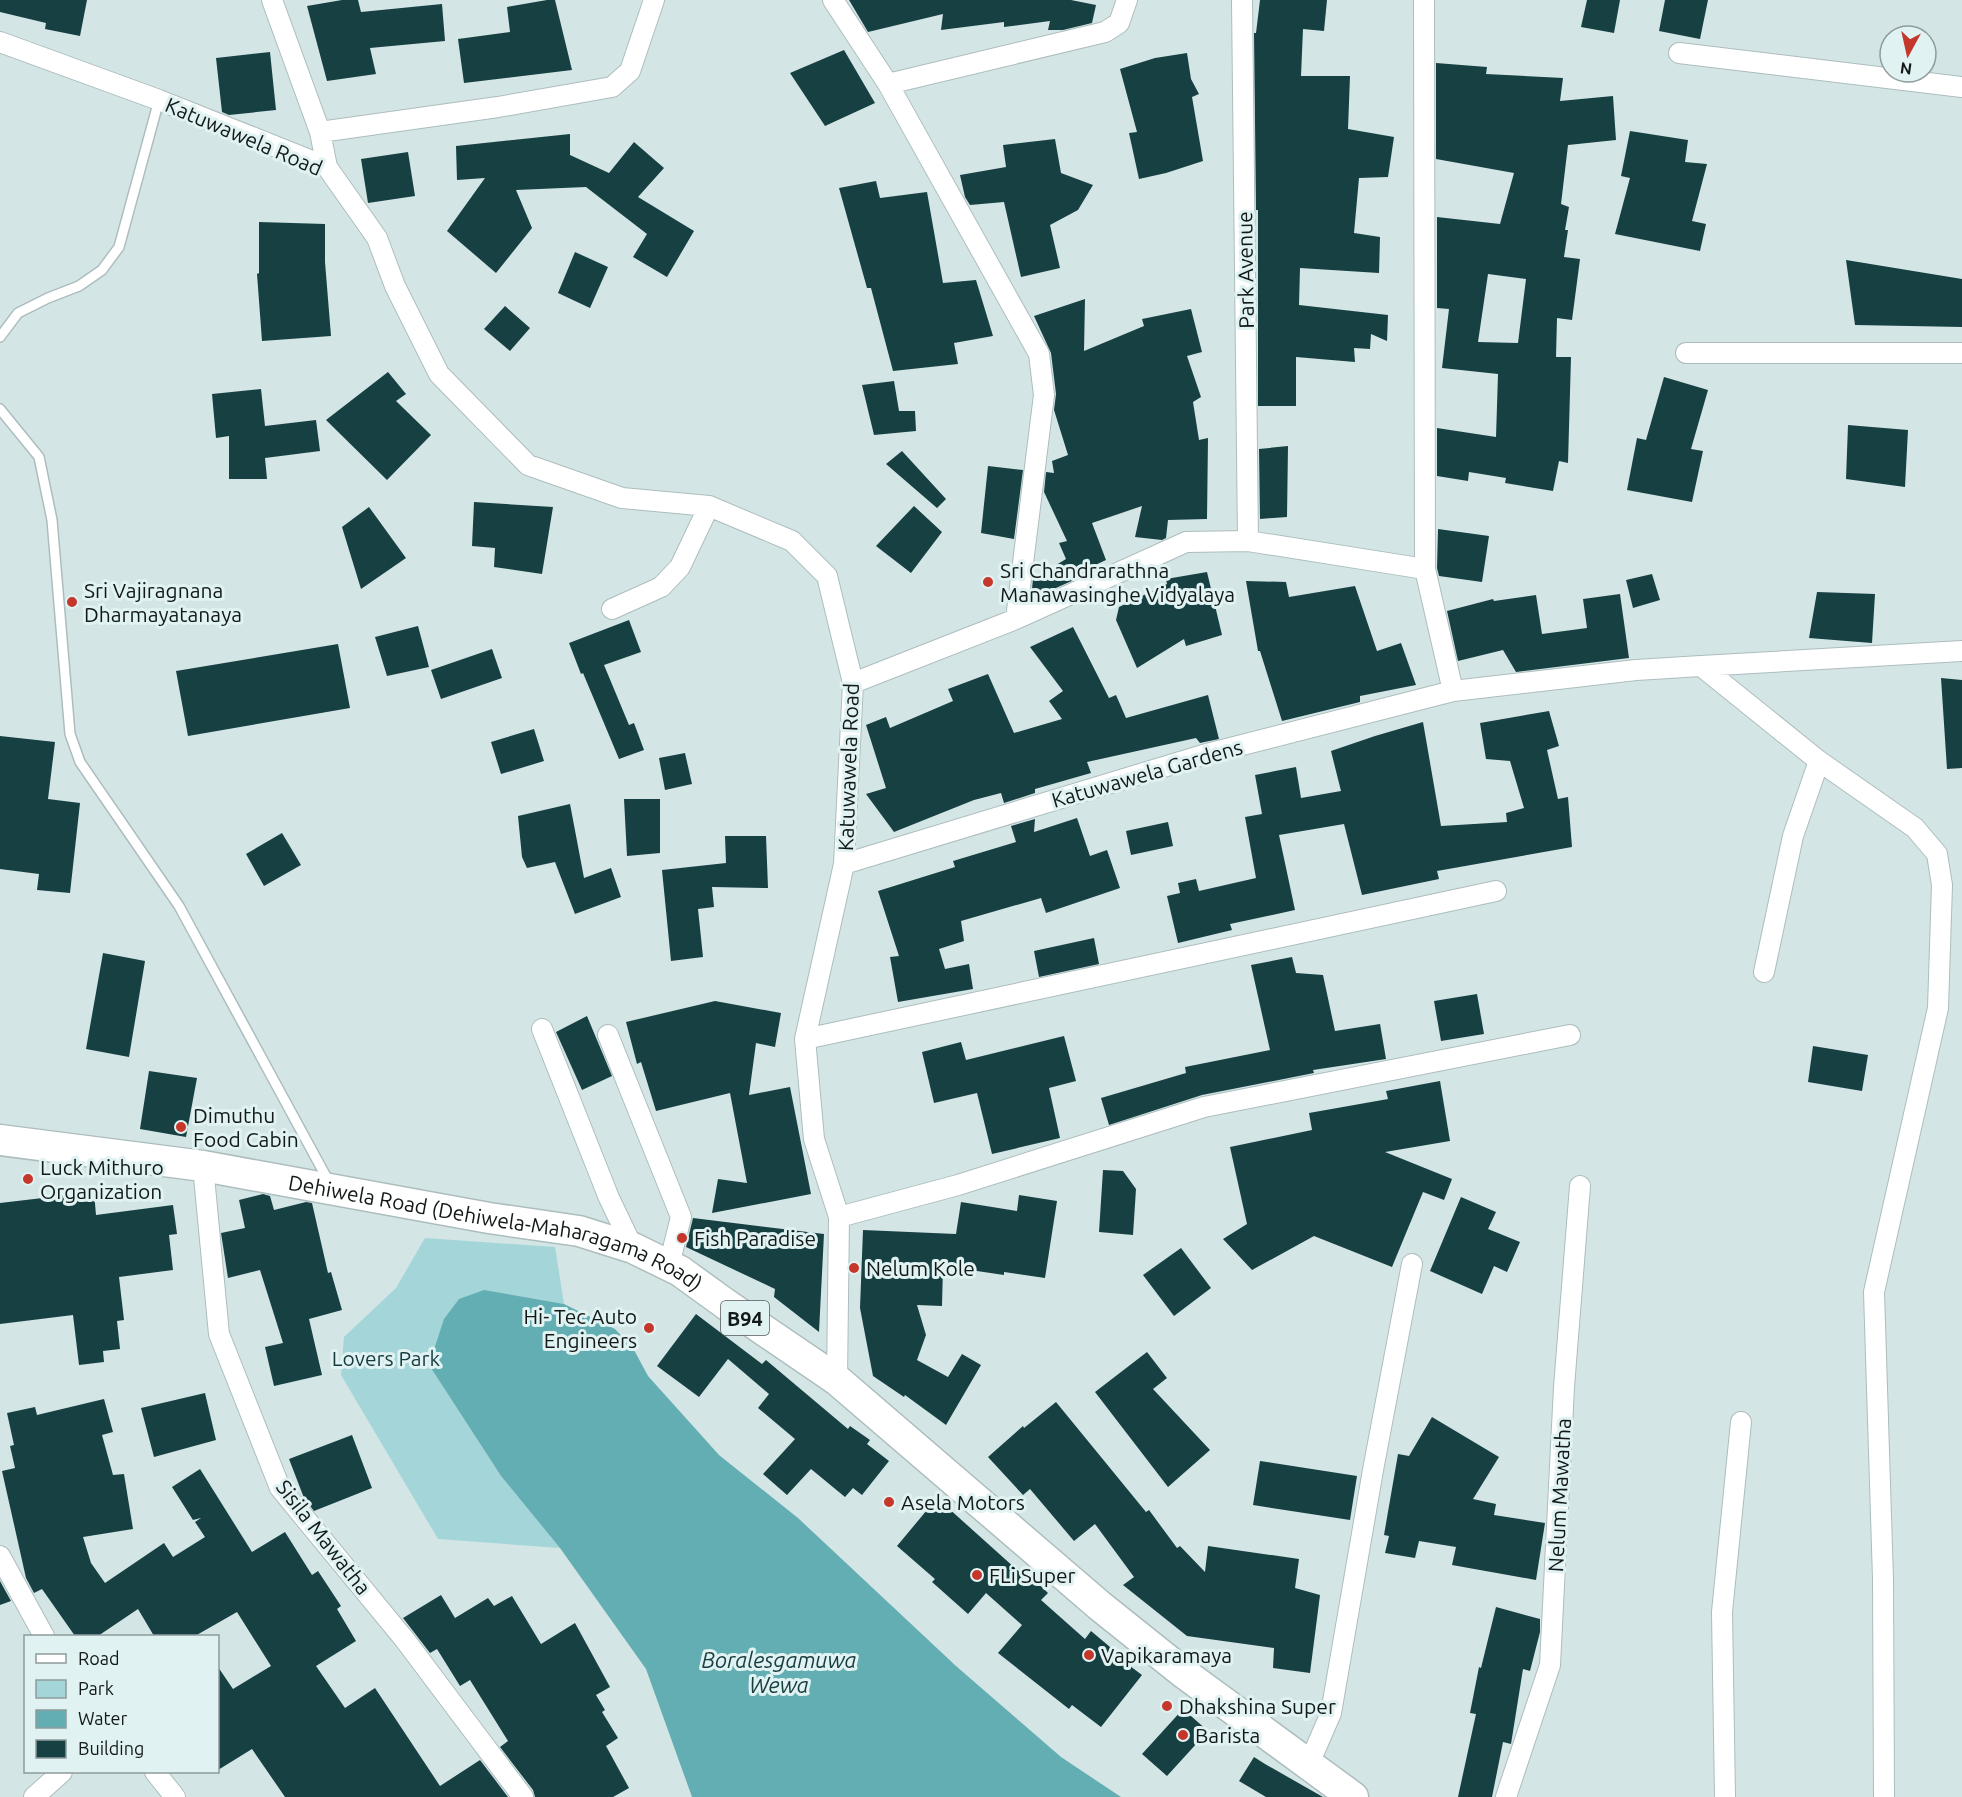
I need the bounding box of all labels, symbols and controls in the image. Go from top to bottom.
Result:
north arrow [1878,24,1938,84]
text: N [1899,59,1913,79]
street label: Katuwawela Road [162,92,326,180]
street label: Park Avenue [1232,211,1258,329]
place label: Sri Chandrarathna Manawasinghe Vidyalaya [1000,558,1235,606]
marker: Sri Chandrarathna Manawasinghe Vidyalaya [981,575,995,589]
place label: Sri Vajiragnana Dharmayatanaya [84,578,242,626]
marker: Sri Vajiragnana Dharmayatanaya [65,595,79,609]
street label: Katuwawela Road [833,682,863,852]
street label: Katuwawela Gardens [1049,734,1245,812]
place label: Dimuthu Food Cabin [193,1103,299,1151]
marker: Dimuthu Food Cabin [174,1120,188,1134]
place label: Luck Mithuro Organization [40,1155,164,1203]
street label: Dehiwela Road (Dehiwela-Maharagama Road) [287,1170,707,1295]
marker: Luck Mithuro Organization [21,1172,35,1186]
place label: Fish Paradise [694,1226,816,1250]
marker: Fish Paradise [675,1231,689,1245]
place label: Nelum Kole [866,1256,975,1280]
marker: Nelum Kole [847,1261,861,1275]
road number: B94 [721,1301,769,1335]
place label: Hi- Tec Auto Engineers [523,1304,637,1352]
marker: Hi- Tec Auto Engineers [642,1321,656,1335]
park label: Lovers Park [332,1346,441,1370]
street label: Nelum Mawatha [1543,1417,1575,1573]
street label: Sisila Mawatha [272,1475,376,1599]
place label: Asela Motors [901,1490,1025,1514]
marker: Asela Motors [882,1495,896,1509]
place label: FLi Super [989,1563,1076,1587]
marker: FLi Super [970,1568,984,1582]
legend [24,1635,219,1773]
place label: Vapikaramaya [1101,1643,1232,1667]
water label: Boralesgamuwa Wewa [702,1647,857,1697]
text: Road [78,1648,120,1668]
marker: Vapikaramaya [1082,1648,1096,1662]
text: Park [78,1678,114,1698]
place label: Dhakshina Super [1179,1694,1336,1718]
marker: Dhakshina Super [1160,1699,1174,1713]
text: Water [78,1708,128,1728]
place label: Barista [1195,1723,1260,1747]
marker: Barista [1176,1728,1190,1742]
text: Building [78,1738,144,1758]

